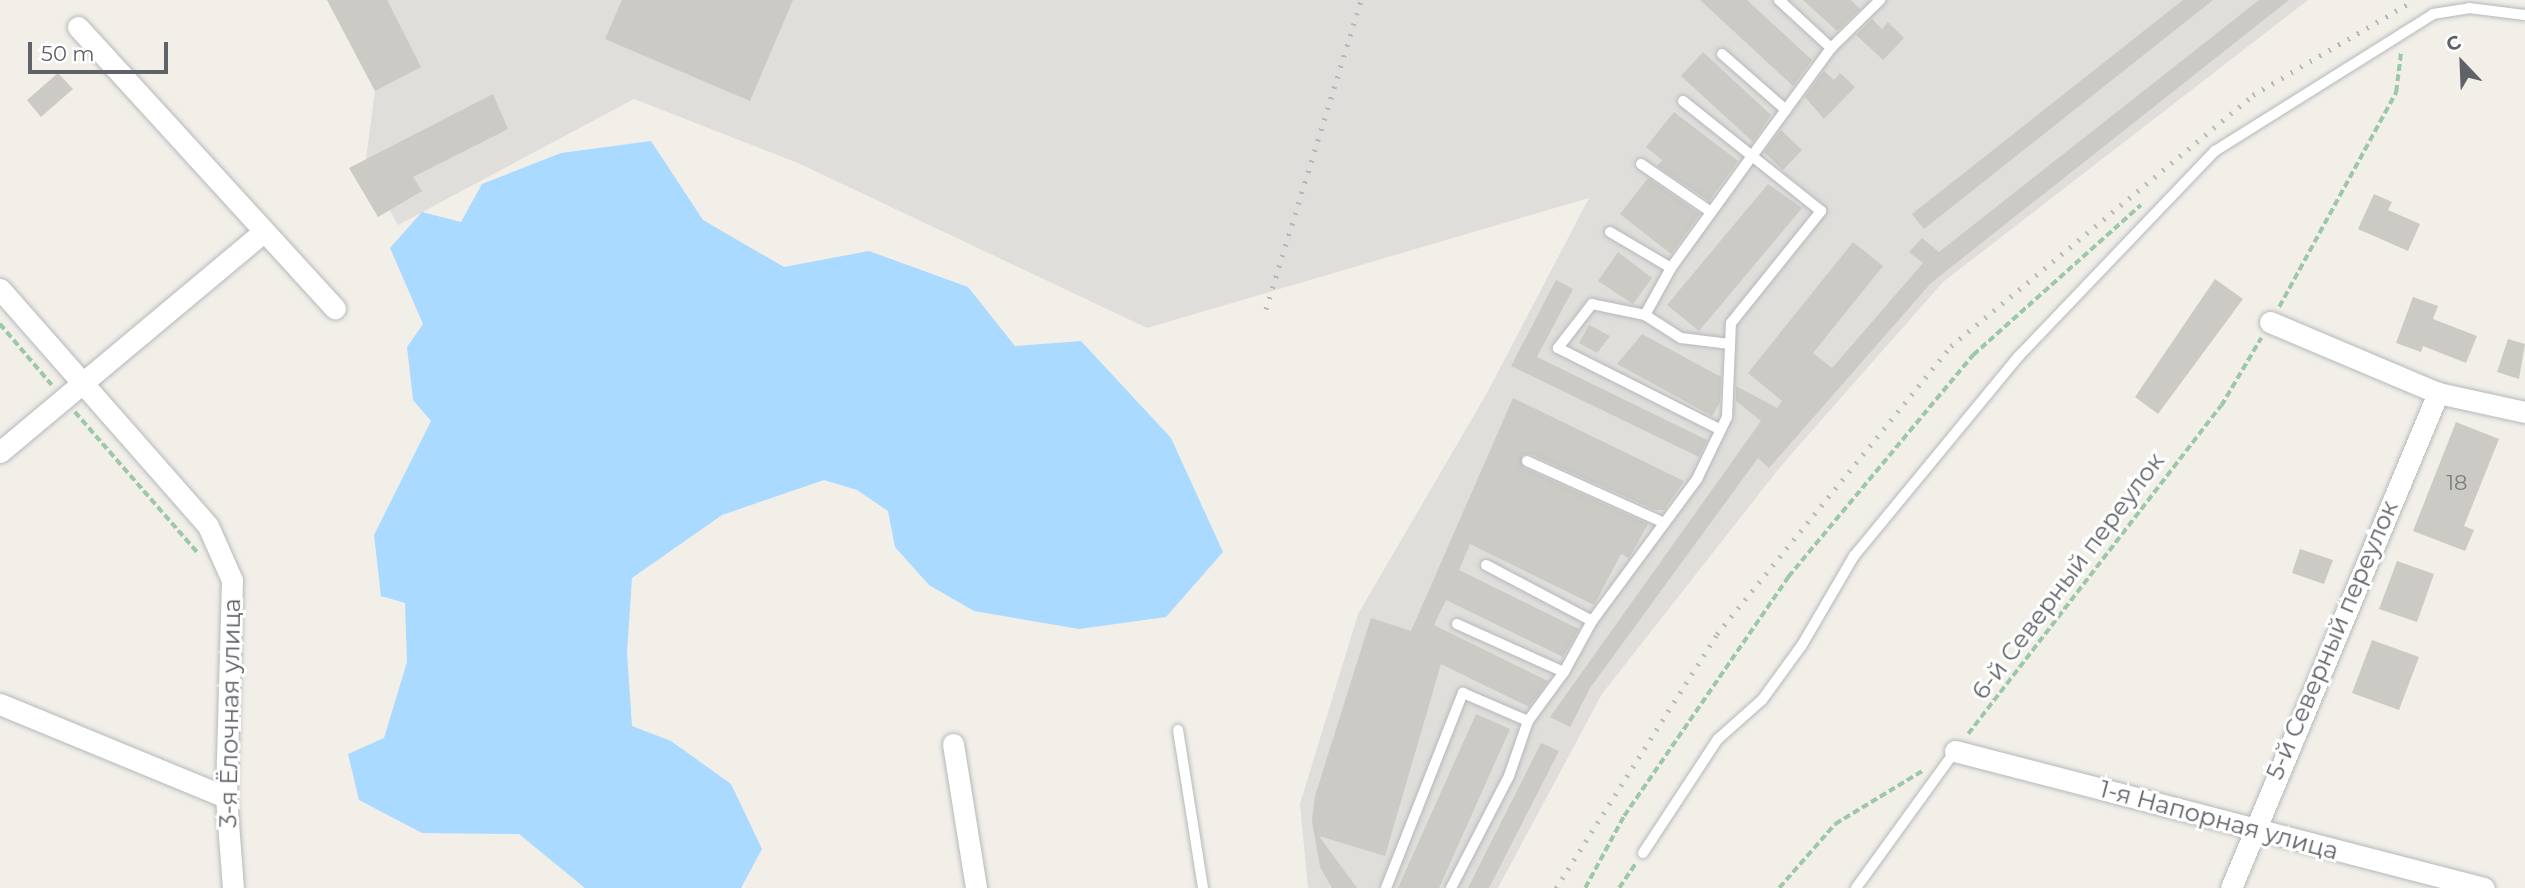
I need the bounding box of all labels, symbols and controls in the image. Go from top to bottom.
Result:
scale bar [32,28,172,72]
north arrow [2427,28,2497,98]
text: С [2443,30,2464,56]
text: 50 m [41,41,95,66]
street label: 6-й Северный переулок [1966,447,2170,705]
house number: 18 [2447,470,2467,496]
street label: 5-й Северный переулок [2260,496,2404,784]
street label: 3-я Ёлочная улица [214,598,246,828]
street label: 1-я Напорная улица [2097,774,2341,866]

